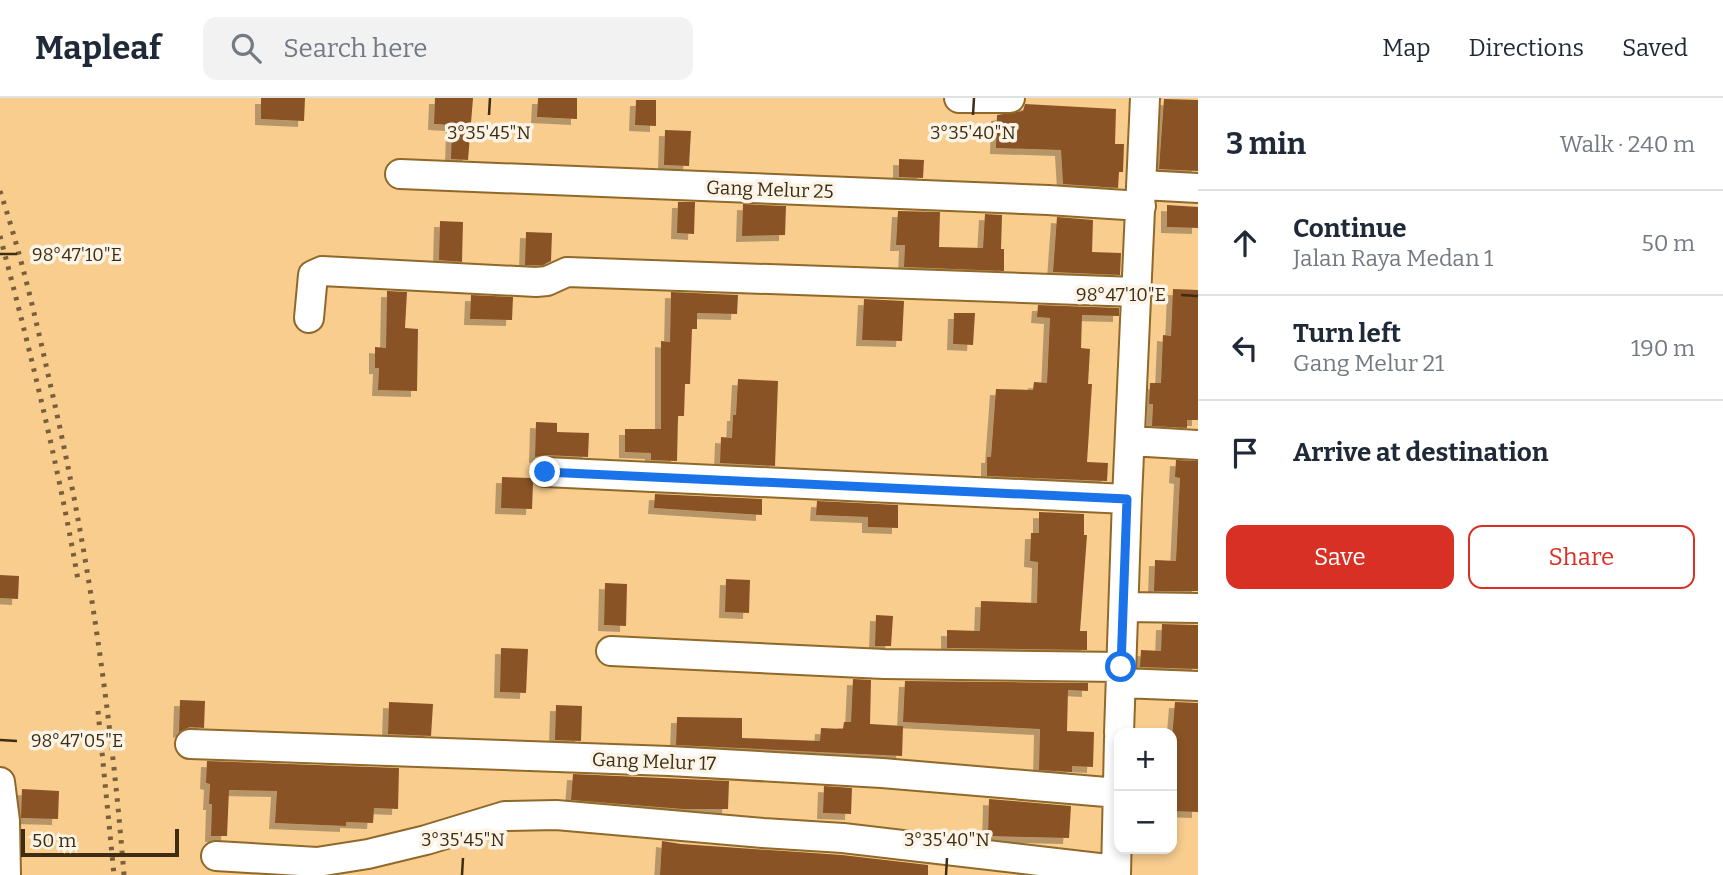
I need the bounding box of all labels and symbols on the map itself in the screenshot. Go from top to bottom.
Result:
text: 3°35'45"N [447,122,531,144]
text: 3°35'40"N [930,122,1016,144]
street label: Gang Melur 25 [706,176,834,203]
text: 98°47'10"E [32,244,122,266]
text: 98°47'10"E [1076,284,1166,306]
route end [529,456,560,487]
route start [1105,651,1136,682]
text: 98°47'05"E [31,730,123,752]
street label: Gang Melur 17 [592,748,717,775]
scale bar [21,826,178,858]
text: 3°35'45"N [421,829,505,851]
text: 3°35'40"N [904,829,990,851]

